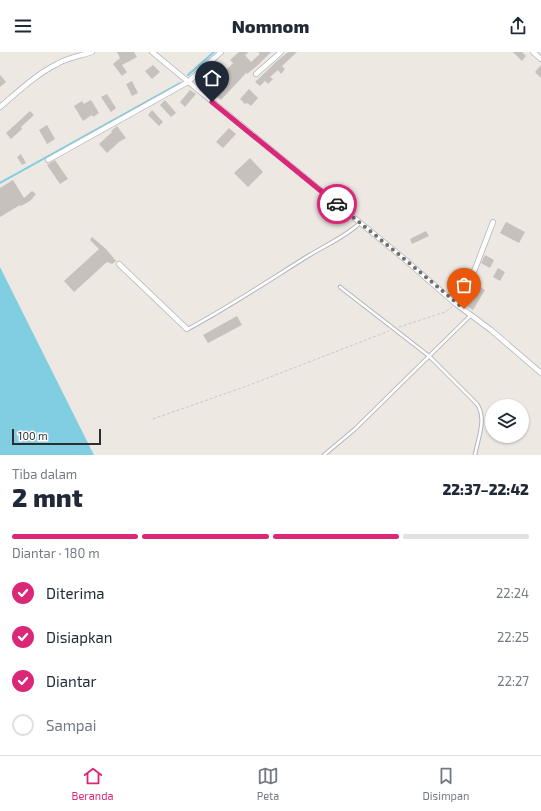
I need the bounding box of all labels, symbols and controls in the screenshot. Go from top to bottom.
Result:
icon: menu [12,15,34,37]
text: Nomnom [232,15,309,37]
icon: share [507,15,529,37]
pin [195,61,229,102]
icon: home [201,67,223,89]
courier [317,184,357,224]
icon: car [326,193,348,215]
pin [447,268,481,309]
icon: bag [453,274,475,296]
map controls [485,399,529,443]
button: layers [485,399,529,443]
scale bar [12,427,101,446]
text: 100 m [18,429,48,442]
text: Tiba dalam [12,466,77,482]
text: 22:37–22:42 [442,480,529,498]
text: 2 mnt [12,481,83,512]
text: Diantar · 180 m [12,545,100,561]
icon: check [12,582,34,604]
text: Diterima [46,584,105,602]
text: 22:24 [496,585,529,601]
icon: check [12,626,34,648]
text: Disiapkan [46,628,113,646]
text: 22:25 [497,629,529,645]
icon: check [12,670,34,692]
text: Diantar [46,672,97,690]
text: 22:27 [497,673,529,689]
text: Sampai [46,716,96,734]
tab: Beranda [72,765,114,802]
tab: Peta [257,765,279,802]
tab: Disimpan [423,765,469,802]

